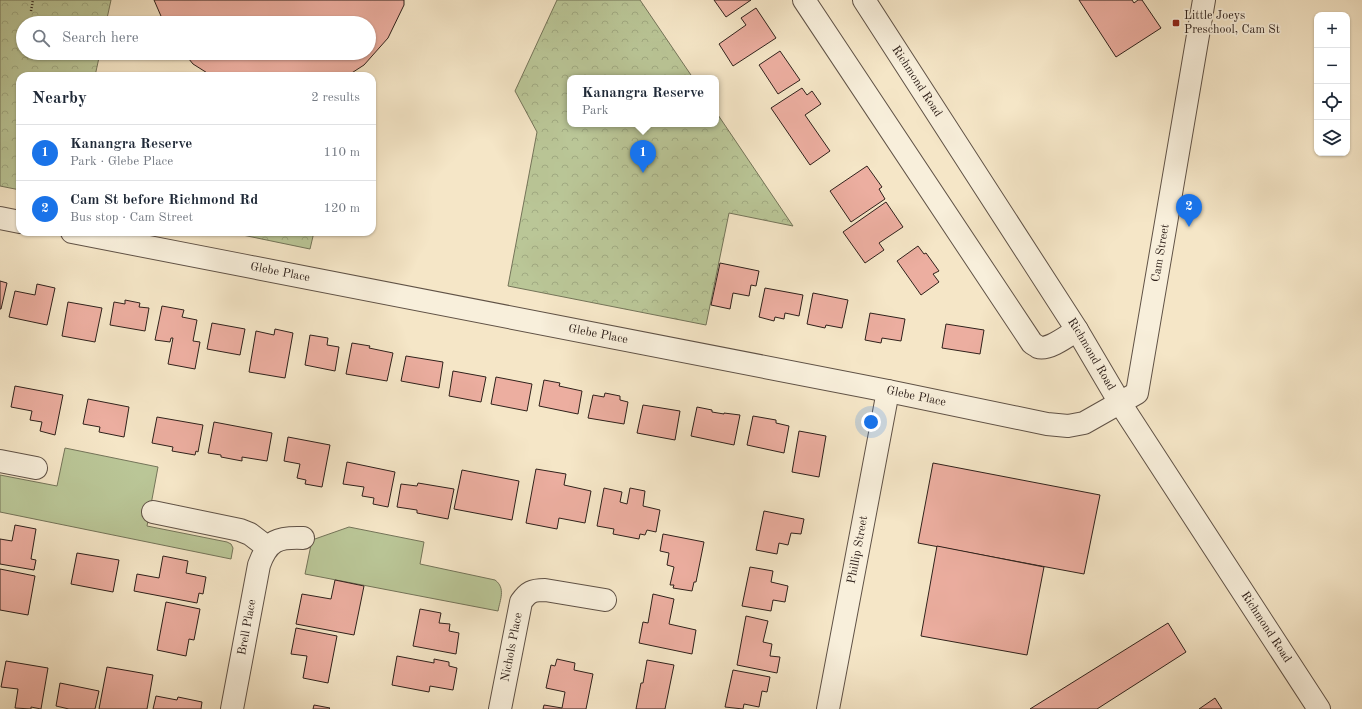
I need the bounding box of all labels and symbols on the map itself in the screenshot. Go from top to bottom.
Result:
place label: Little Joeys Preschool, Cam St [1184,10,1280,36]
marker: Little Joeys Preschool, Cam St [1171,18,1181,28]
street label: Richmond Road [889,44,944,119]
pin: 1 [630,140,656,173]
pin: 2 [1176,194,1202,227]
street label: Cam Street [1150,223,1172,283]
street label: Glebe Place [249,261,311,284]
street label: Richmond Road [1065,316,1117,393]
street label: Glebe Place [567,323,629,346]
street label: Glebe Place [885,385,947,409]
your location [861,412,881,432]
street label: Phillip Street [846,515,870,585]
street label: Richmond Road [1238,590,1293,665]
street label: Brell Place [236,598,259,656]
street label: Nichols Place [499,611,525,683]

